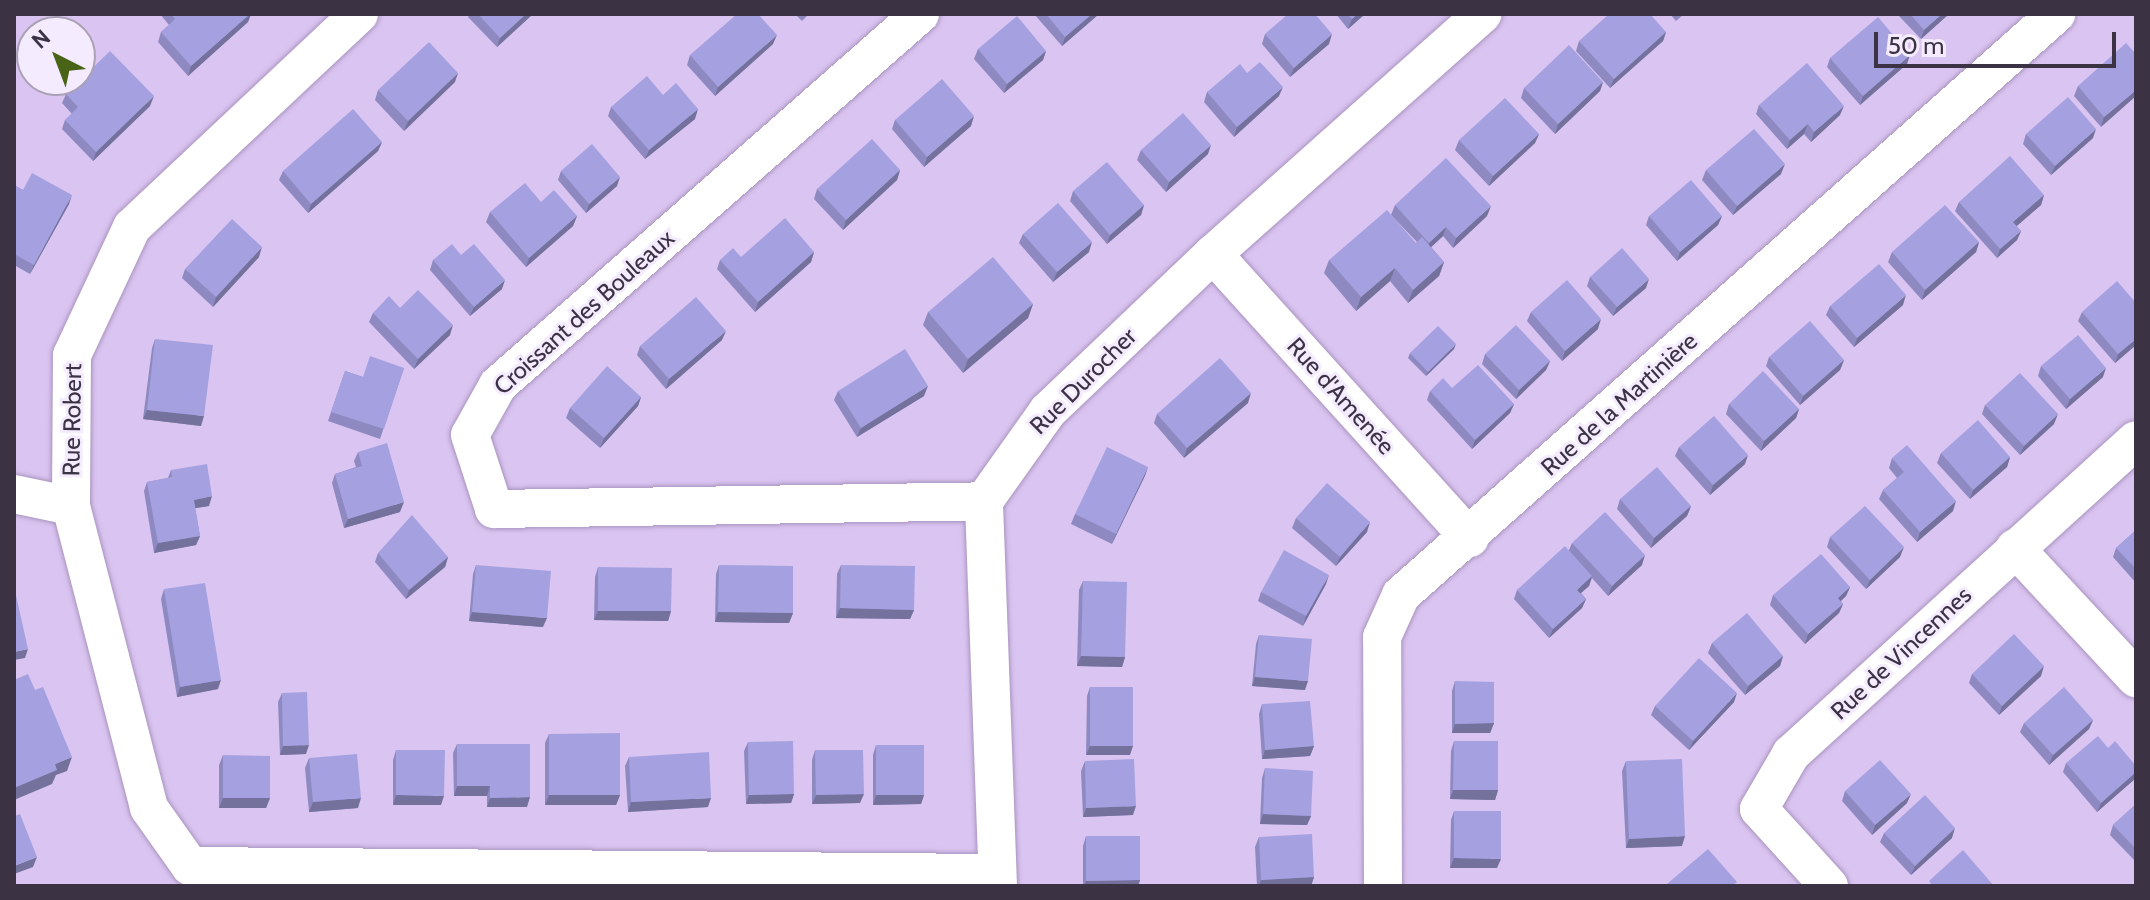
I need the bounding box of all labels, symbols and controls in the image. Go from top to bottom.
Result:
north arrow [16,16,96,96]
scale bar [1878,16,2120,66]
text: N [26,24,56,55]
text: 50 m [1888,31,1944,60]
street label: Croissant des Bouleaux [488,223,680,401]
street label: Rue Durocher [1024,322,1142,440]
street label: Rue de la Martinière [1535,326,1703,482]
street label: Rue d'Amenée [1281,332,1401,460]
street label: Rue Robert [57,363,87,477]
street label: Rue de Vincennes [1825,580,1977,726]

